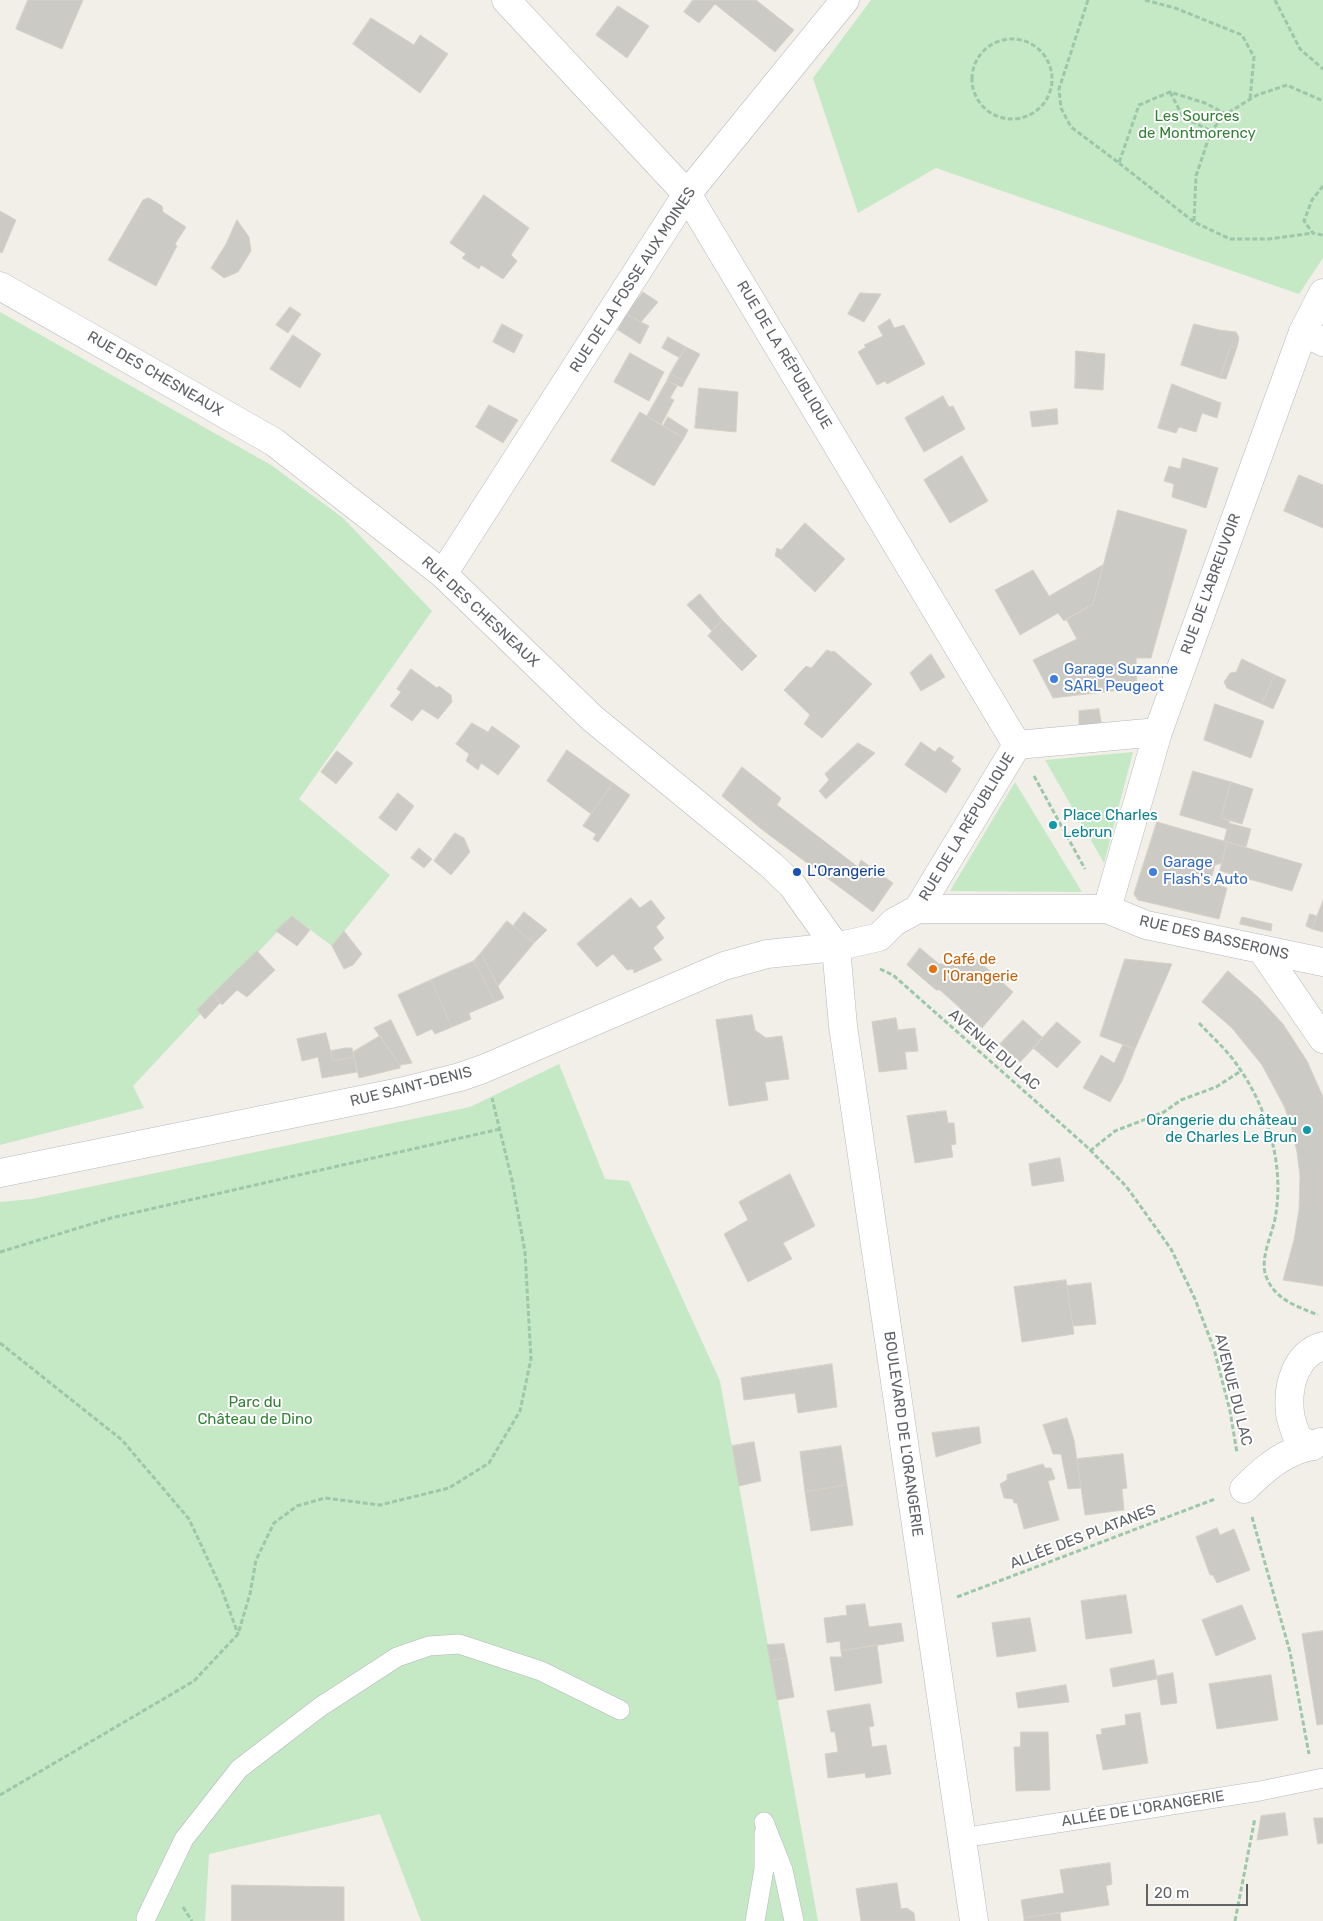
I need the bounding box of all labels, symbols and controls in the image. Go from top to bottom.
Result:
park label: Les Sources de Montmorency [1138,108,1256,143]
street label: RUE DE LA FOSSE AUX MOINES [566,184,700,376]
street label: RUE DE LA RÉPUBLIQUE [733,278,835,432]
street label: RUE DES CHESNEAUX [84,328,226,420]
street label: RUE DE L'ABREUVOIR [1177,511,1245,657]
street label: RUE DES CHESNEAUX [418,553,542,671]
place label: Garage Suzanne SARL Peugeot [1064,661,1178,696]
marker: Garage Suzanne SARL Peugeot [1048,673,1060,685]
street label: RUE DE LA RÉPUBLIQUE [916,750,1018,904]
place label: Place Charles Lebrun [1063,807,1158,842]
marker: Place Charles Lebrun [1047,819,1059,831]
place label: Garage Flash's Auto [1163,854,1248,889]
place label: L'Orangerie [807,863,885,881]
marker: L'Orangerie [791,866,803,878]
marker: Garage Flash's Auto [1147,866,1159,878]
street label: RUE DES BASSERONS [1138,912,1290,964]
place label: Café de l'Orangerie [943,951,1018,986]
marker: Café de l'Orangerie [927,963,939,975]
street label: AVENUE DU LAC [945,1006,1043,1094]
street label: RUE SAINT-DENIS [348,1063,474,1111]
place label: Orangerie du château de Charles Le Brun [1146,1112,1297,1147]
marker: Orangerie du château de Charles Le Brun [1301,1124,1313,1136]
street label: BOULEVARD DE L'ORANGERIE [880,1330,926,1538]
street label: AVENUE DU LAC [1210,1332,1256,1448]
park label: Parc du Château de Dino [197,1394,313,1429]
street label: ALLÉE DES PLATANES [1008,1501,1158,1573]
street label: ALLÉE DE L'ORANGERIE [1060,1787,1226,1831]
scale bar [1148,1874,1250,1906]
text: 20 m [1154,1884,1189,1902]

